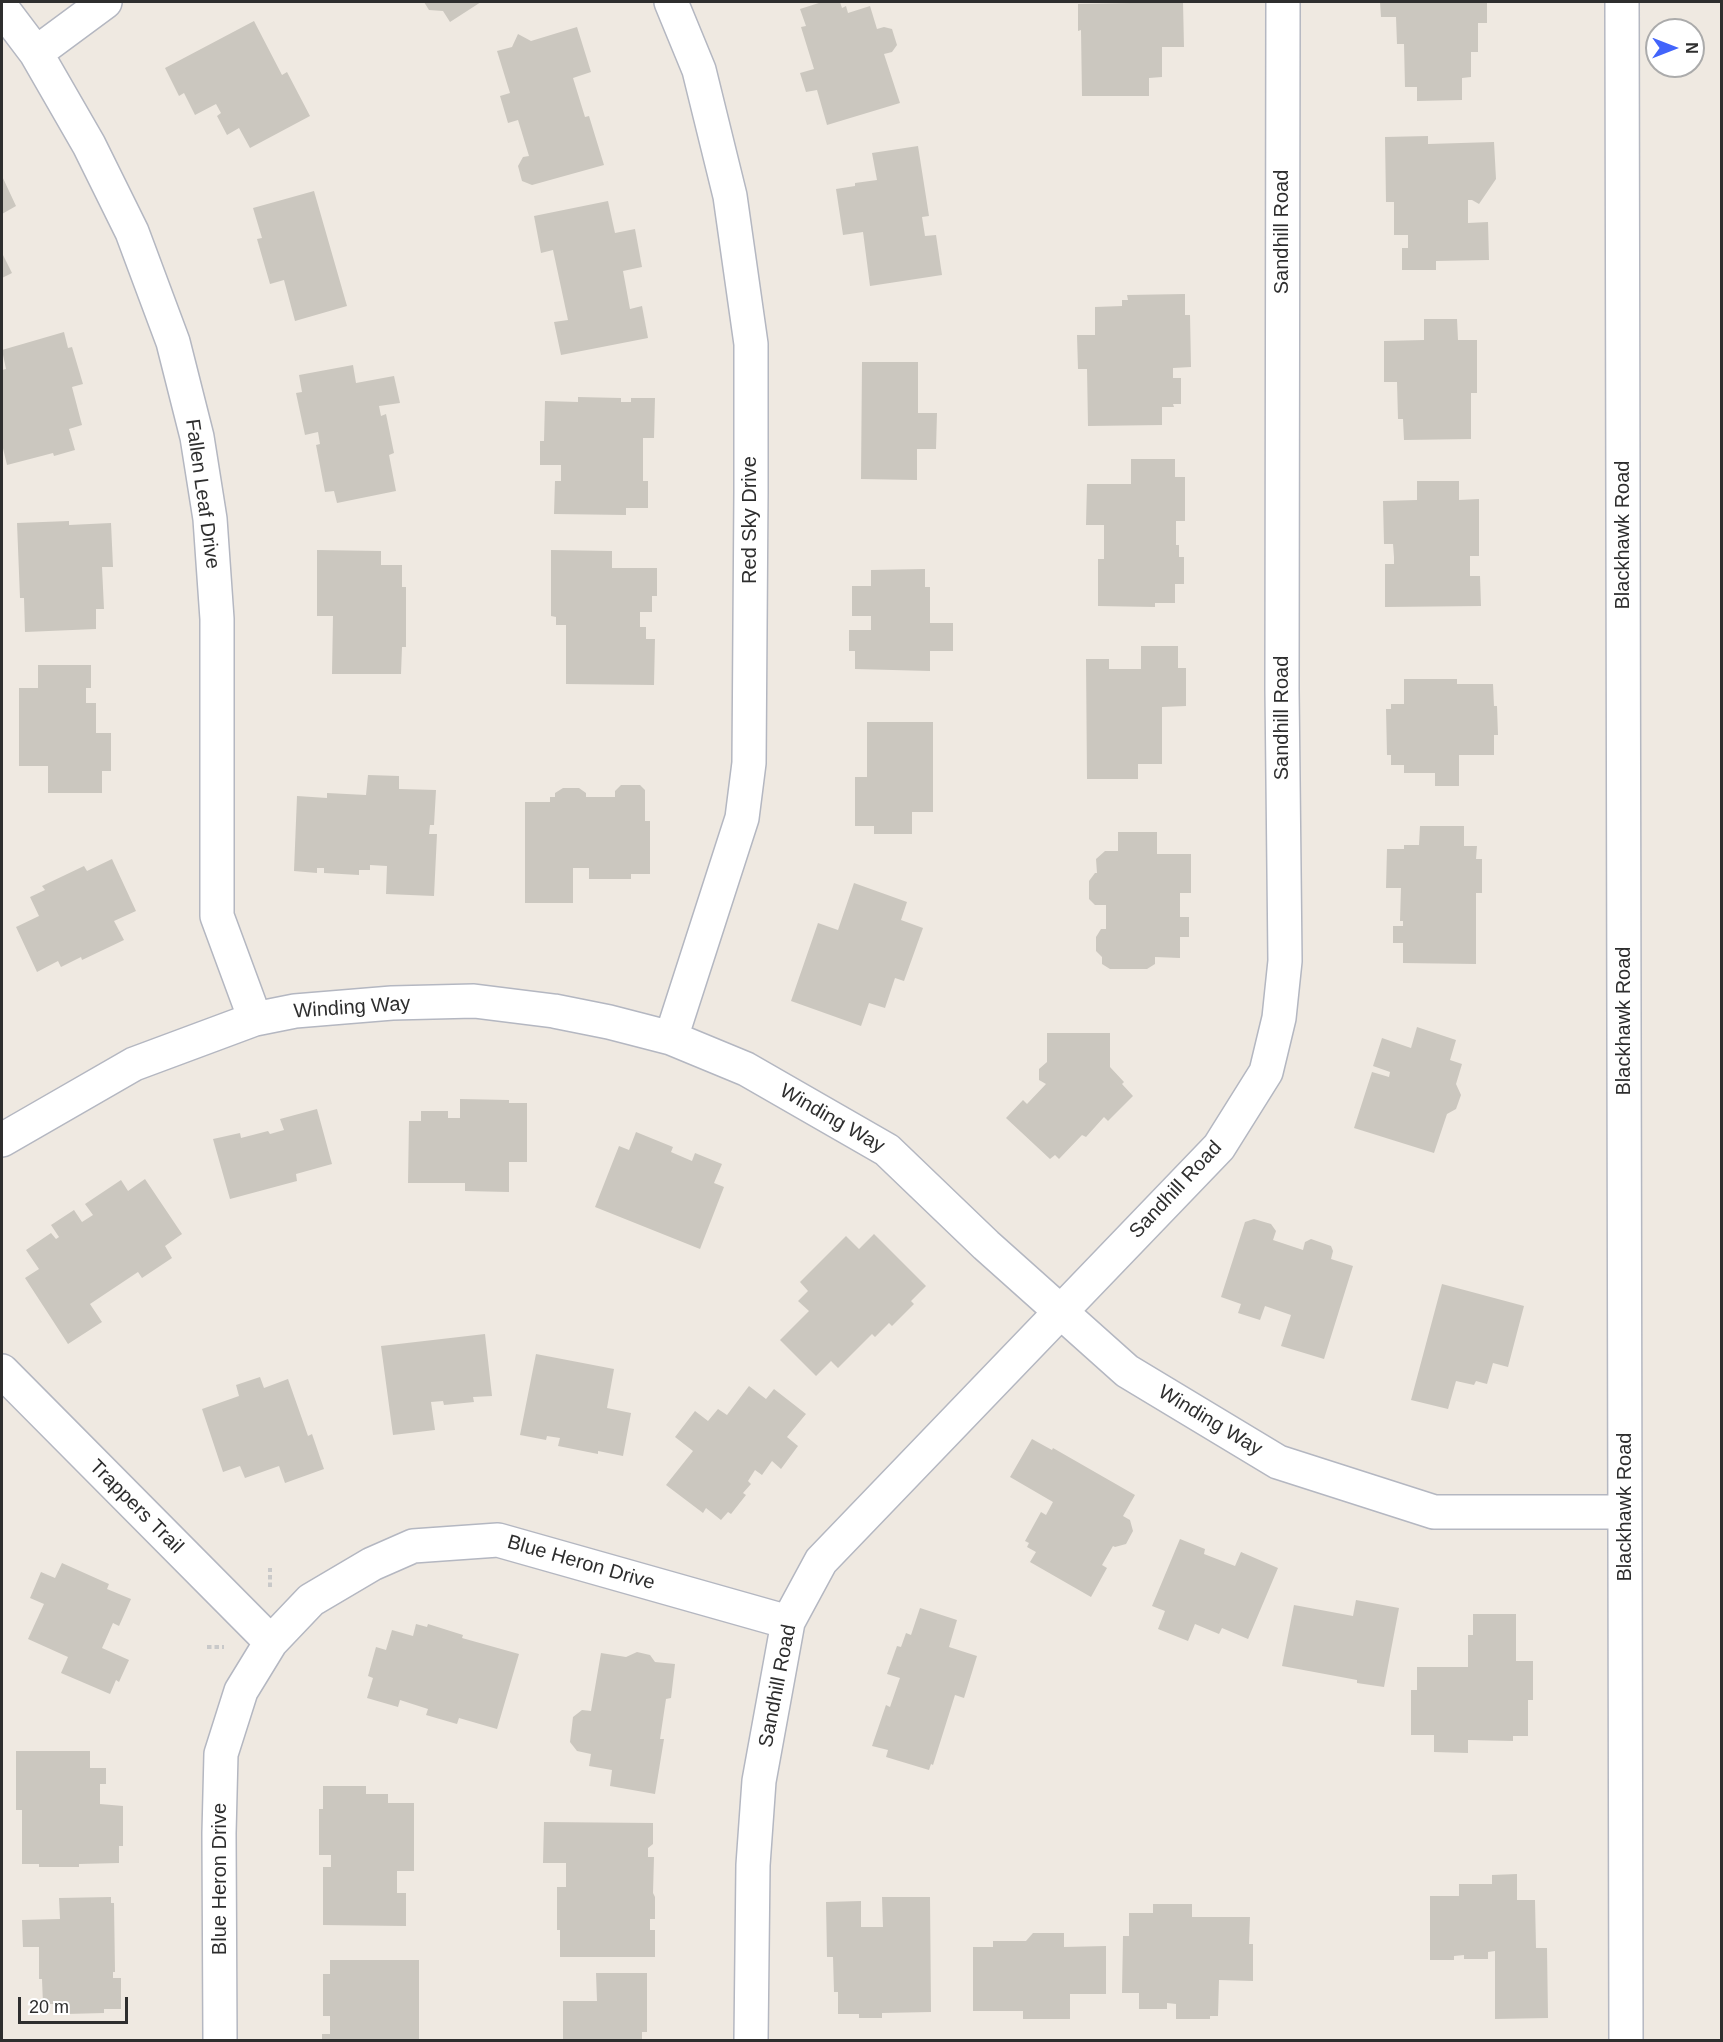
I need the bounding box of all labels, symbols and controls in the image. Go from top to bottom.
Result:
north arrow [1645,18,1705,78]
text: N [1683,42,1700,54]
street label: Sandhill Road [1270,170,1294,294]
street label: Fallen Leaf Drive [180,417,224,571]
street label: Red Sky Drive [738,456,762,584]
street label: Blackhawk Road [1611,461,1635,609]
street label: Sandhill Road [1270,656,1294,780]
street label: Blackhawk Road [1612,947,1636,1095]
street label: Winding Way [293,992,411,1024]
street label: Winding Way [775,1079,889,1159]
street label: Sandhill Road [1125,1136,1227,1244]
street label: Winding Way [1154,1381,1266,1461]
street label: Blackhawk Road [1613,1433,1637,1581]
street label: Trappers Trail [84,1455,188,1559]
street label: Blue Heron Drive [504,1530,658,1596]
street label: Sandhill Road [754,1623,802,1749]
street label: Blue Heron Drive [208,1803,232,1955]
scale bar [21,1985,130,2023]
text: 20 m [29,1997,69,2017]

